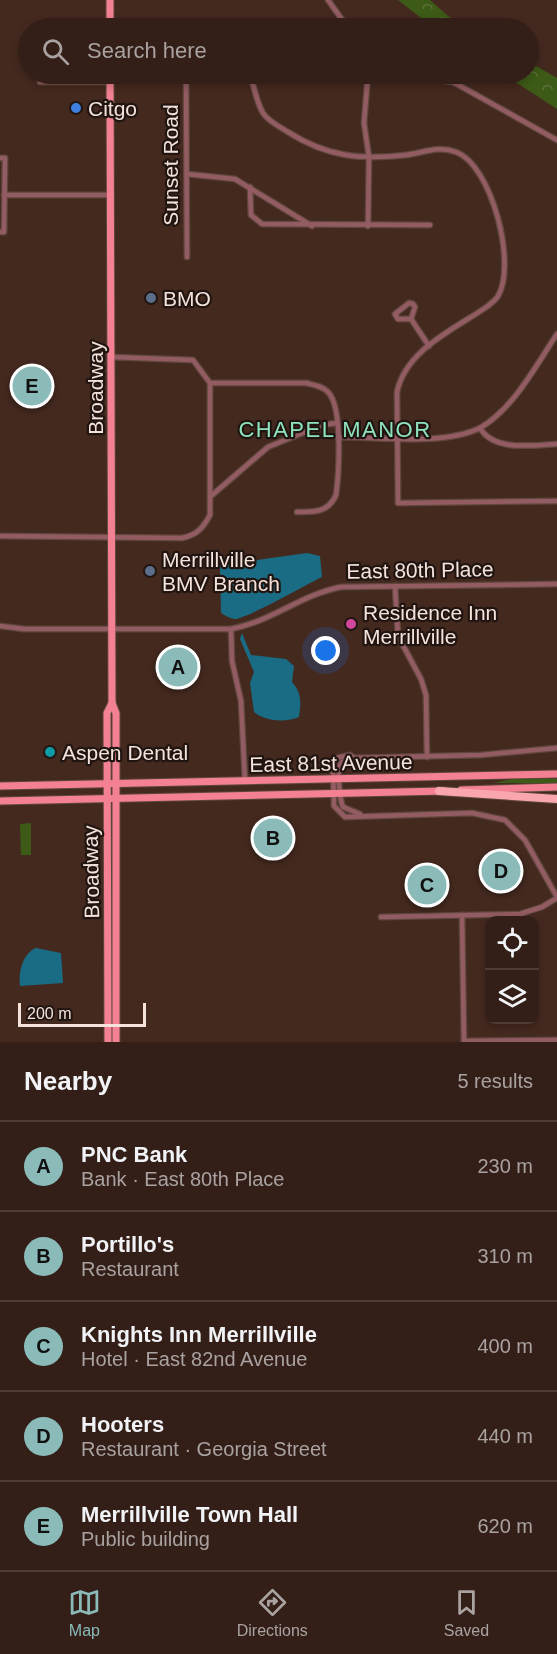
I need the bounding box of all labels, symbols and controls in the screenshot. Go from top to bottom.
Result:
search box [18,18,539,84]
icon: search [39,35,72,68]
text: Search here [87,38,207,63]
place label: Citgo [88,97,137,120]
marker: Citgo [69,101,83,115]
street label: Sunset Road [159,104,182,226]
place label: BMO [163,287,211,310]
marker: BMO [144,291,158,305]
street label: Broadway [84,341,107,435]
pin: E [12,364,51,408]
district label: CHAPEL MANOR [238,417,432,442]
place label: Merrillville BMV Branch [162,548,280,595]
street label: East 80th Place [346,557,494,583]
marker: Merrillville BMV Branch [143,564,157,578]
place label: Residence Inn Merrillville [363,601,497,648]
marker: Residence Inn Merrillville [344,617,358,631]
your location [311,636,340,665]
pin: A [158,644,198,690]
place label: Aspen Dental [62,741,188,764]
marker: Aspen Dental [43,745,57,759]
street label: East 81st Avenue [249,750,413,776]
pin: B [254,816,292,860]
street label: Broadway [79,825,103,919]
pin: D [482,848,520,894]
pin: C [408,862,446,908]
map controls [485,916,539,1024]
button: locate [485,916,539,970]
button: layers [485,970,539,1024]
scale bar [18,1000,146,1028]
text: 200 m [27,1005,71,1022]
text: Nearby [24,1066,112,1096]
text: 5 results [457,1070,533,1092]
text: PNC Bank [81,1142,187,1167]
text: A [36,1155,51,1177]
text: 230 m [477,1155,533,1177]
text: Bank · East 80th Place [81,1168,284,1190]
text: Portillo's [81,1232,174,1257]
text: B [36,1245,51,1267]
text: 310 m [477,1245,533,1267]
text: Restaurant [81,1258,179,1280]
text: Knights Inn Merrillville [81,1322,317,1347]
text: C [36,1335,51,1357]
text: 400 m [477,1335,533,1357]
text: Hotel · East 82nd Avenue [81,1348,307,1370]
text: Hooters [81,1412,164,1437]
text: D [36,1425,51,1447]
text: 440 m [477,1425,533,1447]
text: Restaurant · Georgia Street [81,1438,327,1460]
text: Merrillville Town Hall [81,1502,298,1527]
text: E [37,1515,50,1537]
text: 620 m [477,1515,533,1537]
text: Public building [81,1528,210,1550]
tab: Map [68,1586,101,1640]
tab: Directions [237,1586,308,1640]
tab: Saved [444,1586,489,1640]

